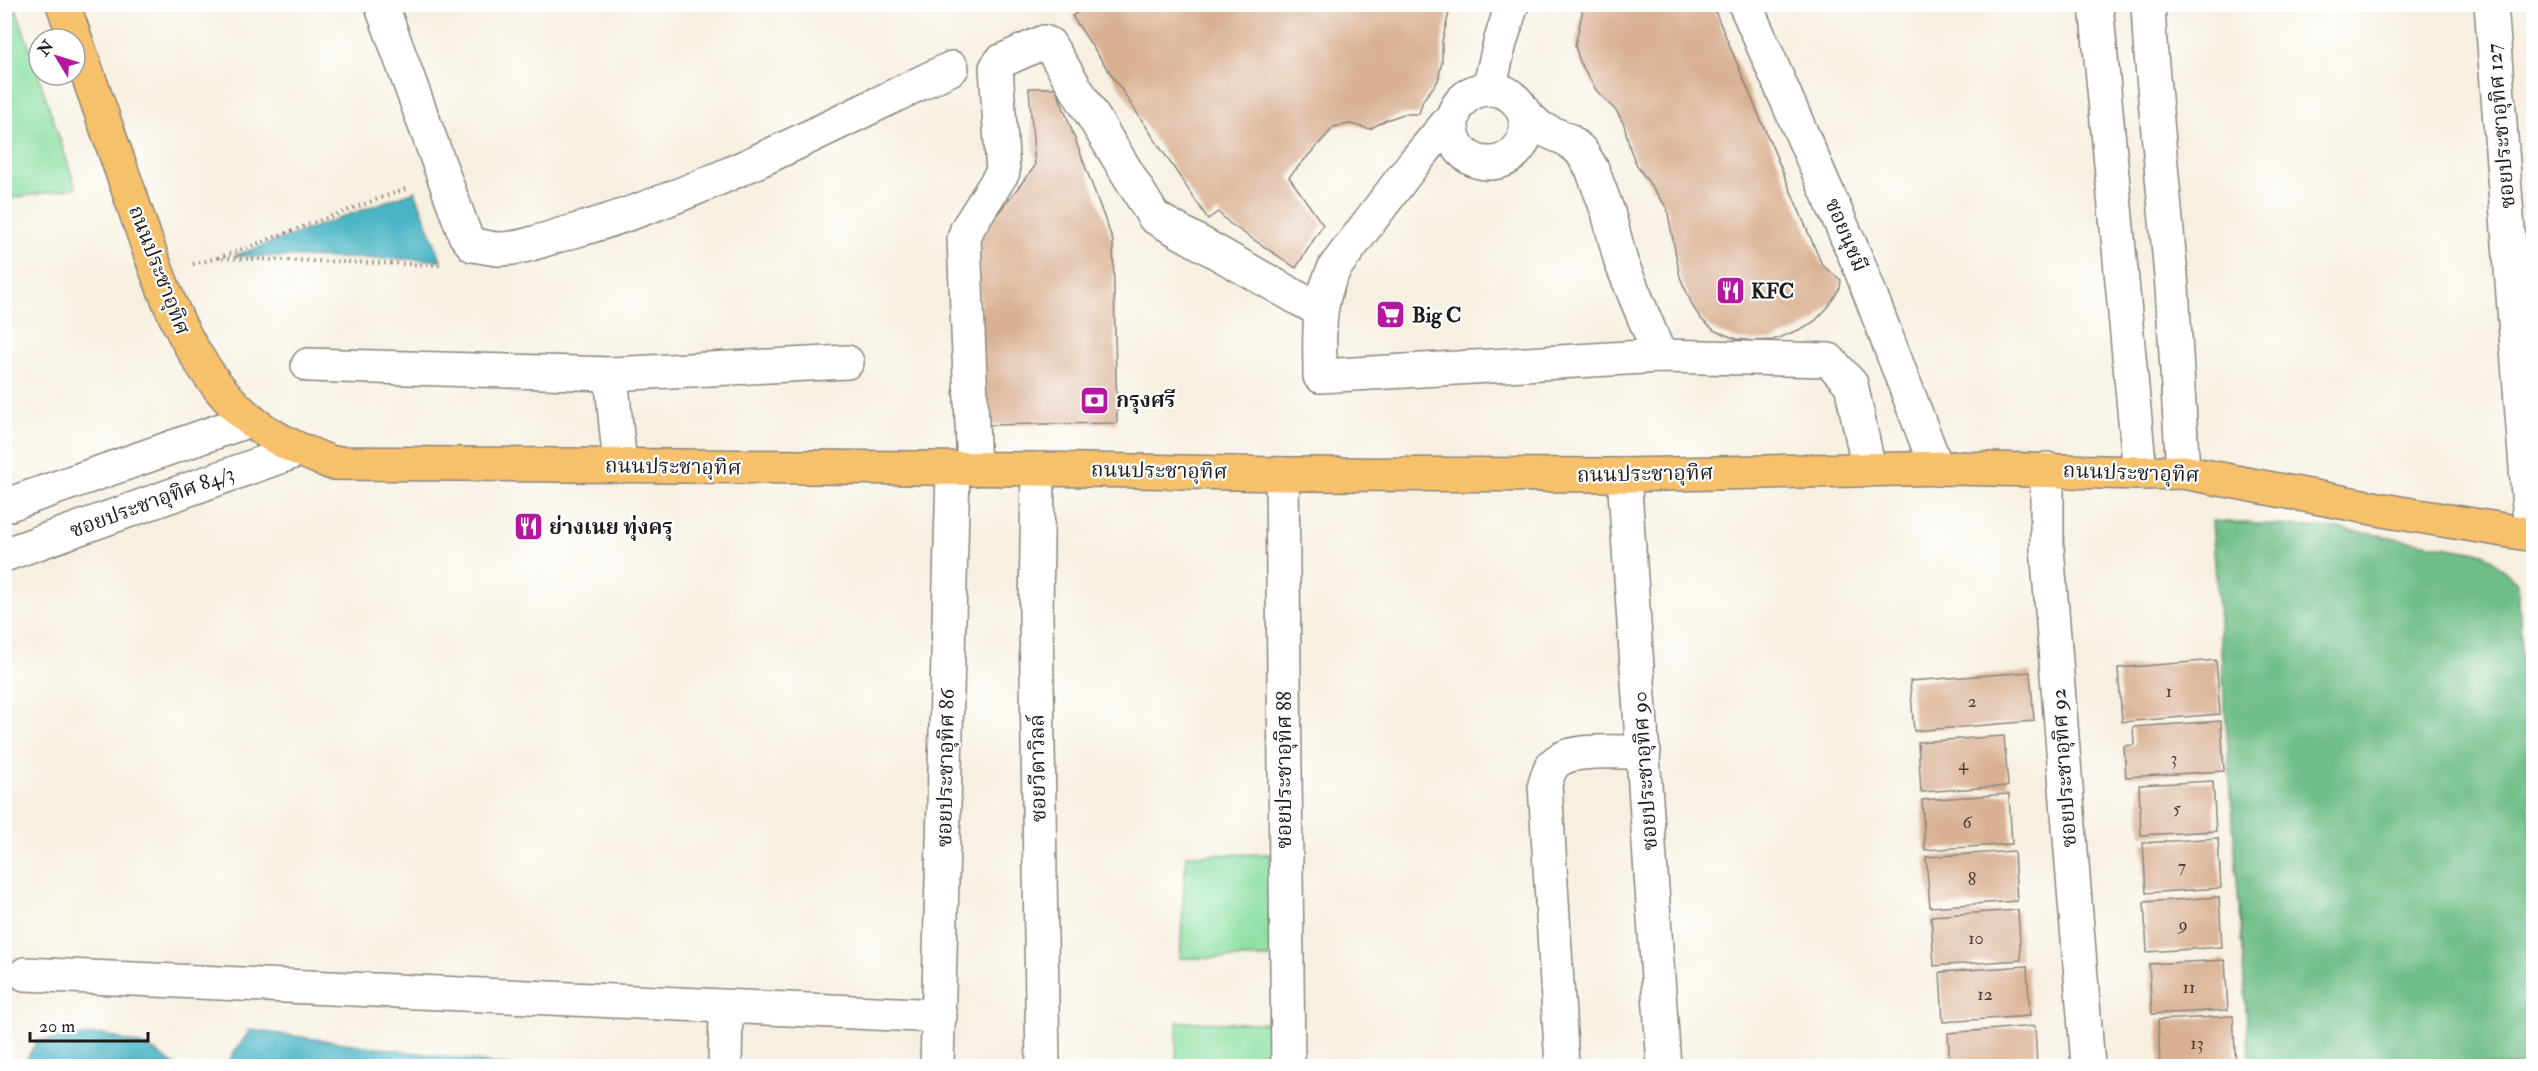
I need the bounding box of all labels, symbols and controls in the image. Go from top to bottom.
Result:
north arrow [27,27,87,87]
text: N [33,36,59,61]
street label: ซอยประชาอุทิศ 127 [2480,42,2522,210]
street label: ซอยนุชมี [1818,194,1874,276]
street label: ถนนประชาอุทิศ [122,201,196,339]
restaurant icon: KFC [1714,275,1746,307]
place label: KFC [1751,278,1794,305]
supermarket icon: Big C [1375,299,1407,331]
place label: Big C [1412,302,1461,329]
bank icon: กรุงศรี [1079,384,1111,416]
place label: กรุงศรี [1116,387,1175,414]
street label: ถนนประชาอุทิศ [605,452,741,482]
street label: ถนนประชาอุทิศ [1091,456,1227,486]
street label: ถนนประชาอุทิศ [2062,457,2200,489]
street label: ถนนประชาอุทิศ [1577,459,1713,489]
street label: ซอยประชาอุทิศ 84/3 [66,460,238,544]
restaurant icon: ย่างเนย ทุ่งครุ [512,511,544,543]
place label: ย่างเนย ทุ่งครุ [549,514,673,541]
house number: 1 [2166,680,2172,703]
street label: ซอยประชาอุทิศ 86 [931,687,961,847]
street label: ซอยประชาอุทิศ 92 [2045,688,2083,848]
house number: 2 [1967,690,1977,713]
street label: ซอยประชาอุทิศ 88 [1271,691,1298,849]
street label: ซอยประชาอุทิศ 90 [1626,691,1664,851]
street label: ซอยวีดาวิลล์ [1024,714,1052,822]
house number: 3 [2171,747,2177,770]
house number: 4 [1958,753,1969,776]
house number: 5 [2173,797,2181,820]
house number: 6 [1962,811,1972,834]
house number: 7 [2178,855,2186,878]
house number: 8 [1968,868,1976,891]
house number: 9 [2176,913,2188,936]
house number: 10 [1968,927,1984,950]
house number: 11 [2183,976,2195,999]
house number: 12 [1977,983,1993,1006]
scale bar [30,1005,148,1043]
text: 20 m [39,1015,75,1038]
house number: 13 [2190,1032,2204,1055]

